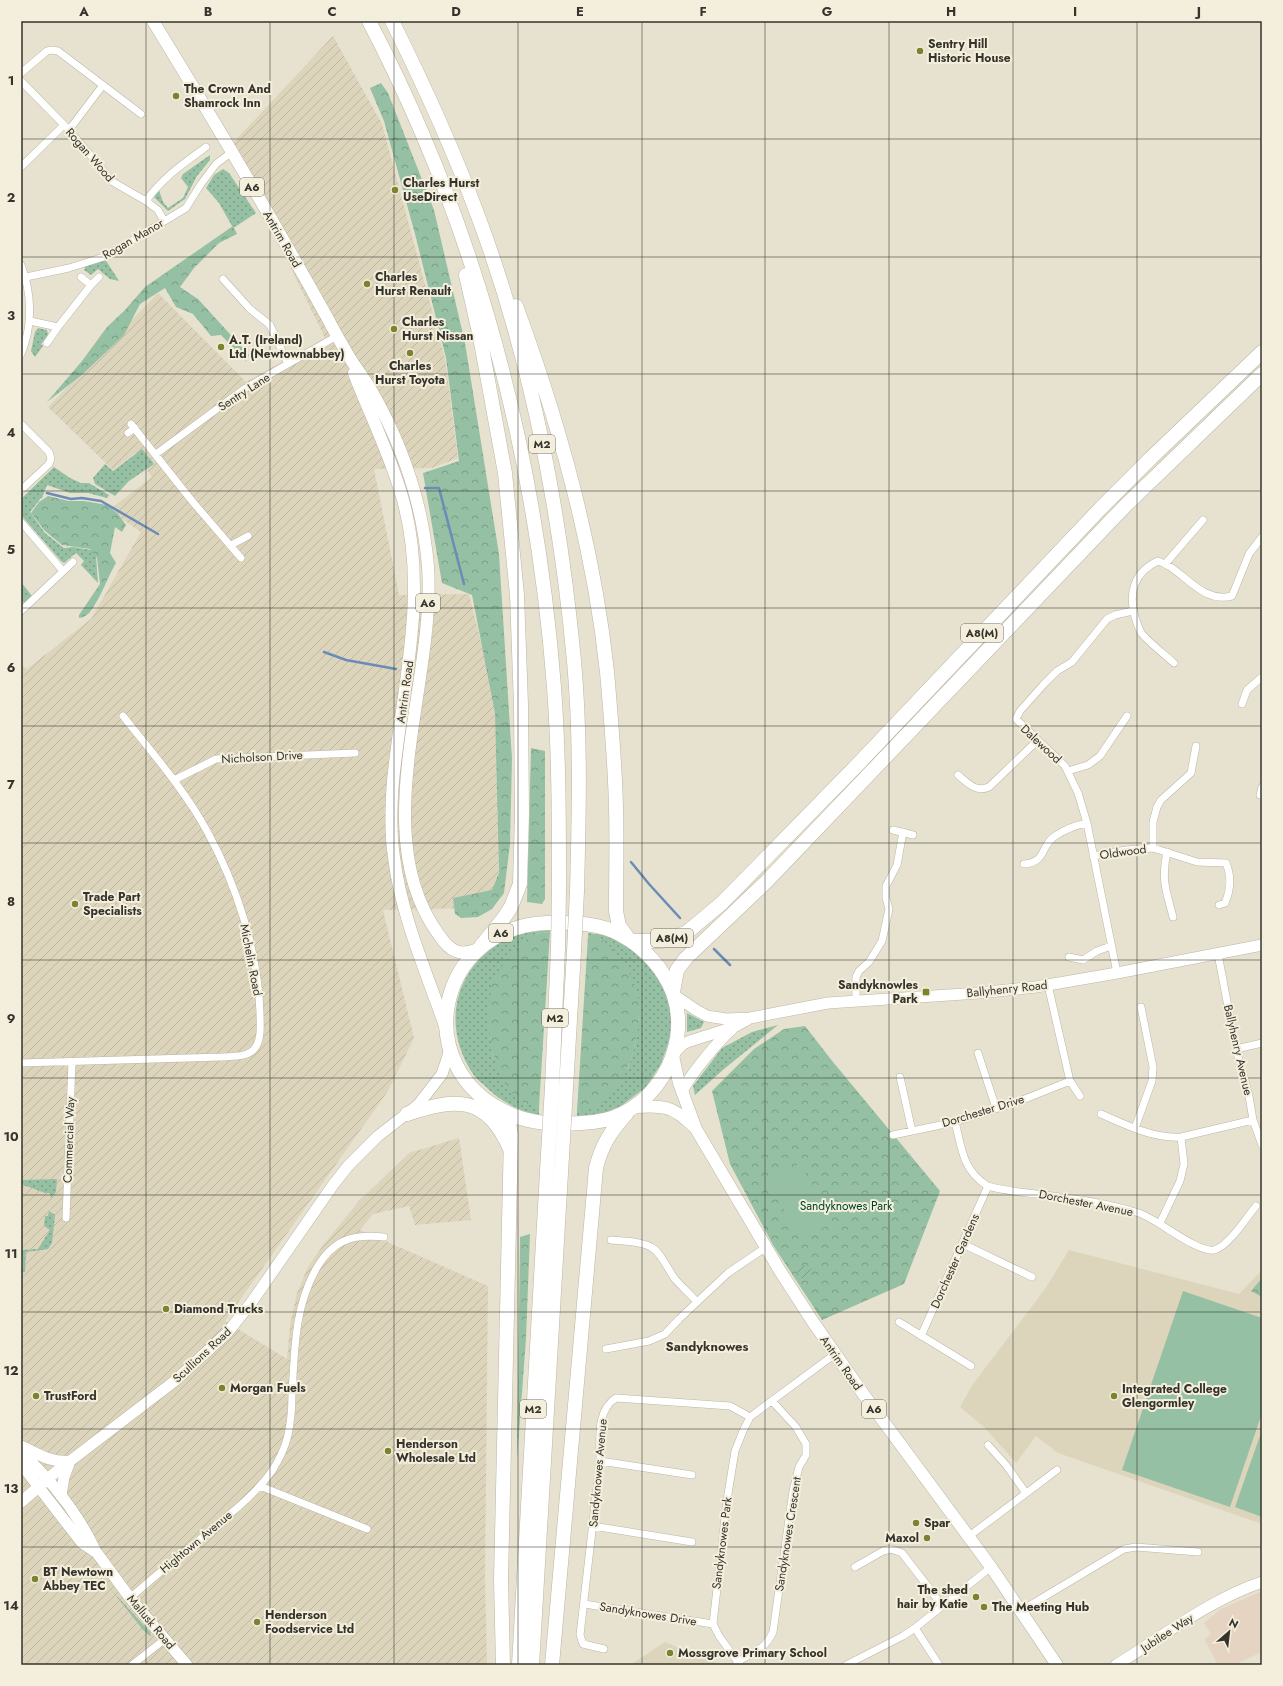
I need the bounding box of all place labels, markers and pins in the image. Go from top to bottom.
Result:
place label: Sentry Hill Historic House [928,35,1011,67]
marker: Sentry Hill Historic House [915,46,925,56]
place label: The Crown And Shamrock Inn [184,80,271,112]
marker: The Crown And Shamrock Inn [171,91,181,101]
place label: Charles Hurst UseDirect [403,174,480,206]
marker: Charles Hurst UseDirect [390,185,400,195]
place label: Charles Hurst Renault [375,268,451,300]
marker: Charles Hurst Renault [362,279,372,289]
place label: Charles Hurst Nissan [402,313,473,345]
marker: Charles Hurst Nissan [389,324,399,334]
place label: A.T. (Ireland) Ltd (Newtownabbey) [228,331,345,363]
marker: A.T. (Ireland) Ltd (Newtownabbey) [216,342,226,352]
marker: Charles Hurst Toyota [405,348,415,358]
place label: Charles Hurst Toyota [375,357,445,389]
place label: Trade Part Specialists [83,888,142,920]
marker: Trade Part Specialists [70,899,80,909]
place label: Sandyknowles Park [838,976,919,1008]
marker: Sandyknowles Park [921,987,931,997]
place label: Diamond Trucks [174,1300,264,1318]
marker: Diamond Trucks [161,1304,171,1314]
place label: Morgan Fuels [230,1379,306,1397]
place label: Integrated College Glengormley [1122,1380,1227,1412]
marker: Morgan Fuels [217,1383,227,1393]
place label: TrustFord [44,1387,97,1405]
marker: TrustFord [31,1391,41,1401]
marker: Integrated College Glengormley [1109,1391,1119,1401]
place label: Henderson Wholesale Ltd [396,1435,476,1467]
marker: Henderson Wholesale Ltd [383,1446,393,1456]
place label: Spar [924,1514,950,1532]
marker: Spar [911,1518,921,1528]
place label: Maxol [885,1529,919,1547]
marker: Maxol [922,1533,932,1543]
place label: BT Newtown Abbey TEC [42,1563,113,1595]
marker: BT Newtown Abbey TEC [30,1574,40,1584]
place label: The shed hair by Katie [897,1581,968,1613]
marker: The shed hair by Katie [971,1592,981,1602]
place label: The Meeting Hub [992,1598,1090,1616]
marker: The Meeting Hub [979,1602,989,1612]
place label: Henderson Foodservice Ltd [265,1606,354,1638]
marker: Henderson Foodservice Ltd [252,1617,262,1627]
place label: Mossgrove Primary School [678,1644,827,1662]
marker: Mossgrove Primary School [665,1648,675,1658]

